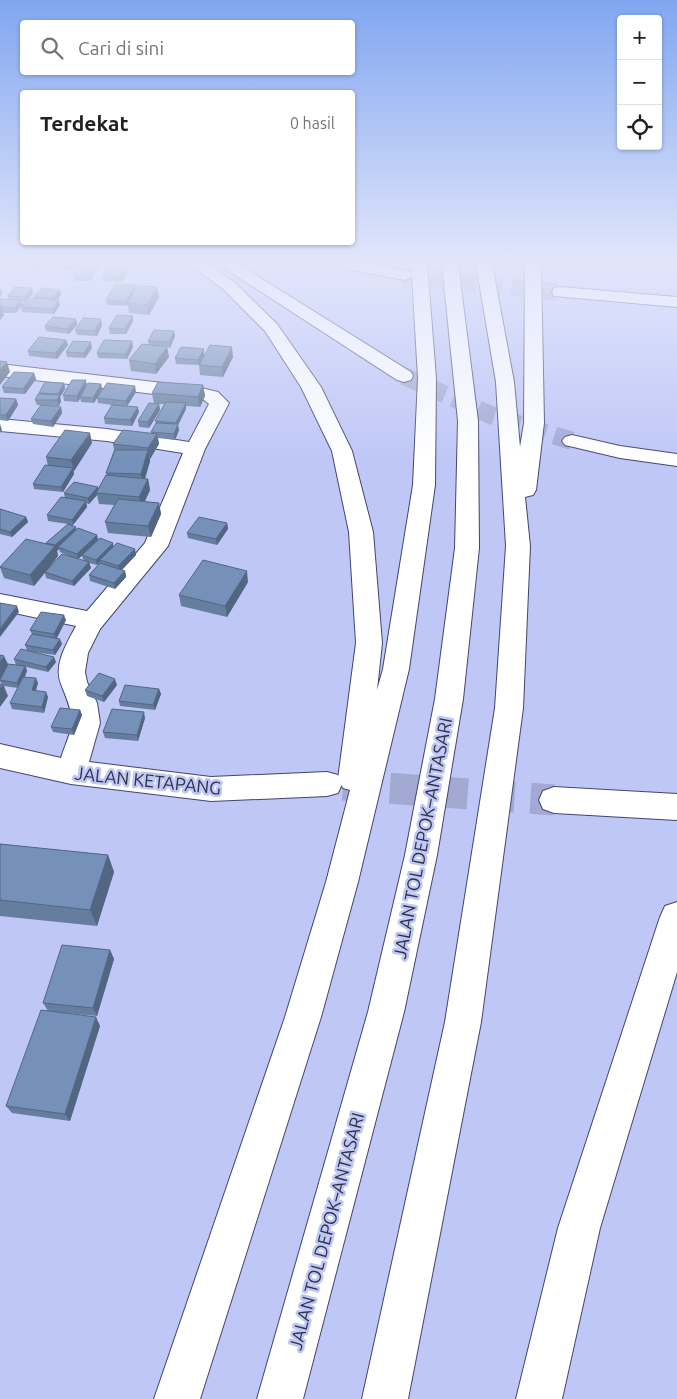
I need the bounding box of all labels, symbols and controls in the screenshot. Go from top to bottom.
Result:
map controls [617,15,662,150]
button: + [617,15,662,60]
search box [20,20,355,75]
icon: search [38,34,66,62]
text: Cari di sini [78,37,164,59]
button: − [617,60,662,105]
button: locate [617,105,662,150]
text: Terdekat [40,111,128,135]
text: 0 hasil [290,114,335,132]
street label: JALAN TOL DEPOK–ANTASARI [389,716,455,960]
street label: JALAN KETAPANG [74,762,222,798]
street label: JALAN TOL DEPOK–ANTASARI [285,1110,367,1352]

